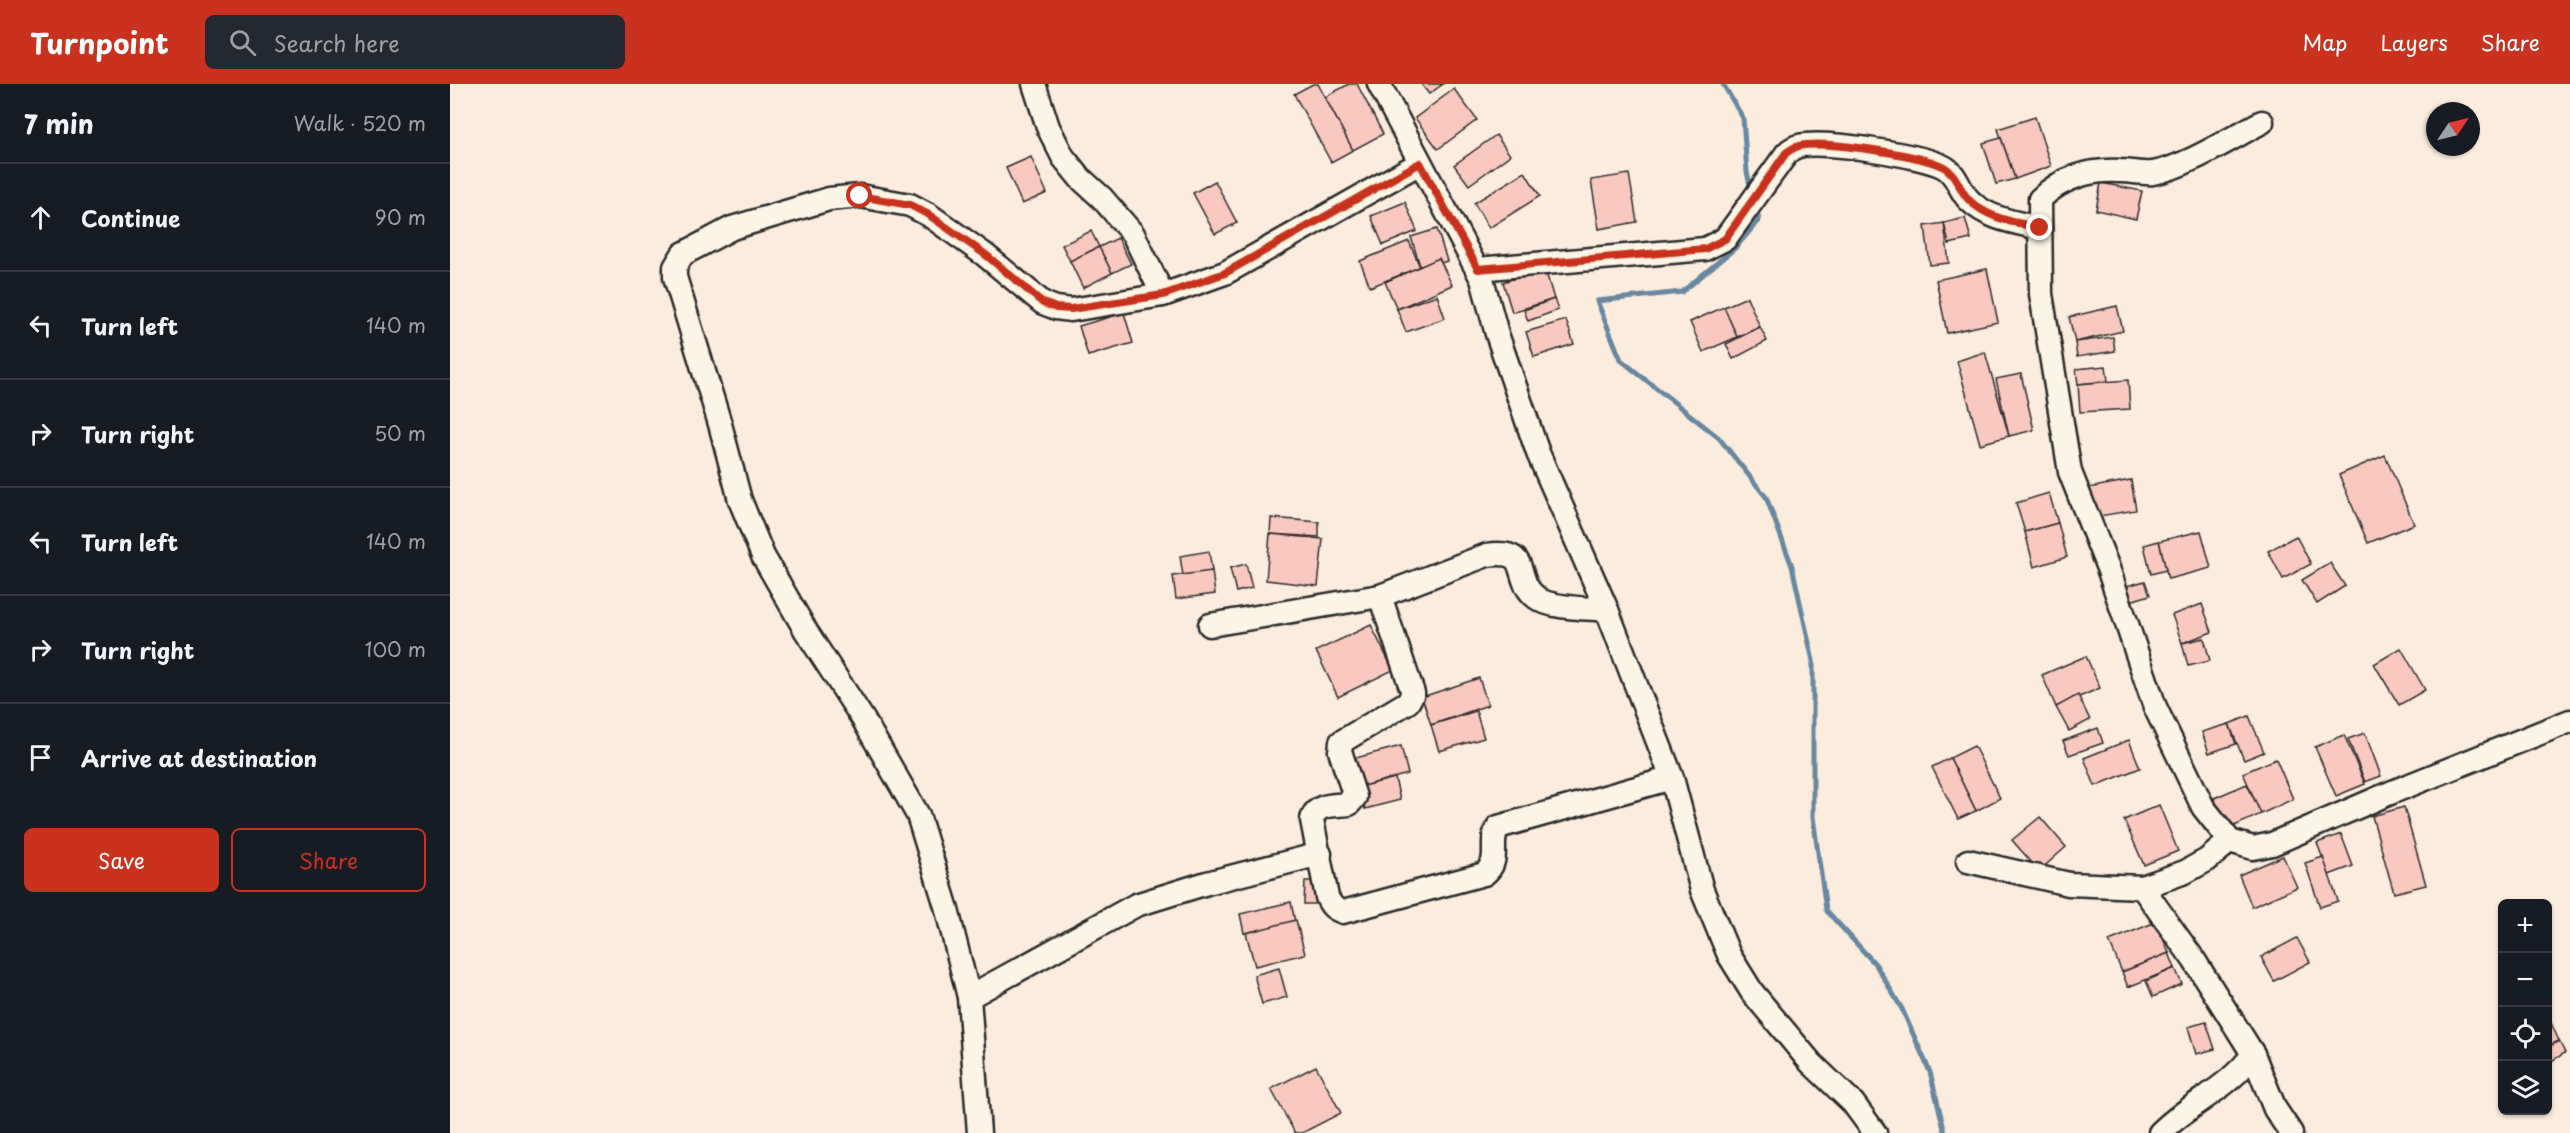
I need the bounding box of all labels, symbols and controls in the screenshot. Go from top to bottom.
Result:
search box [205,15,625,69]
text: Turnpoint [30,21,169,64]
icon: search [226,26,259,59]
text: Search here [274,26,400,59]
text: Map [2303,26,2347,58]
text: Layers [2380,26,2448,58]
text: Share [2481,26,2540,58]
north arrow [2426,102,2480,156]
text: 7 min [24,104,94,143]
text: Walk · 520 m [294,108,426,138]
route start [846,182,872,208]
icon: ahead [24,201,57,234]
text: Continue [81,201,180,234]
text: 90 m [375,202,426,232]
route end [2026,214,2052,240]
icon: left [24,309,57,342]
text: Turn left [81,309,178,342]
text: 140 m [366,310,426,340]
icon: right [24,417,57,450]
text: Turn right [81,417,194,450]
text: 50 m [374,418,426,448]
icon: left [24,525,57,558]
text: Turn left [81,525,178,558]
text: 140 m [366,526,426,556]
icon: right [24,633,57,666]
text: Turn right [81,633,194,666]
text: 100 m [365,634,426,664]
icon: arrive [24,741,57,774]
text: Arrive at destination [81,741,317,774]
button: Save [24,828,219,892]
button: Share [231,828,426,892]
map controls [2498,899,2552,1115]
button: + [2498,899,2552,953]
button: − [2498,953,2552,1007]
button: locate [2498,1007,2552,1061]
button: layers [2498,1061,2552,1115]

